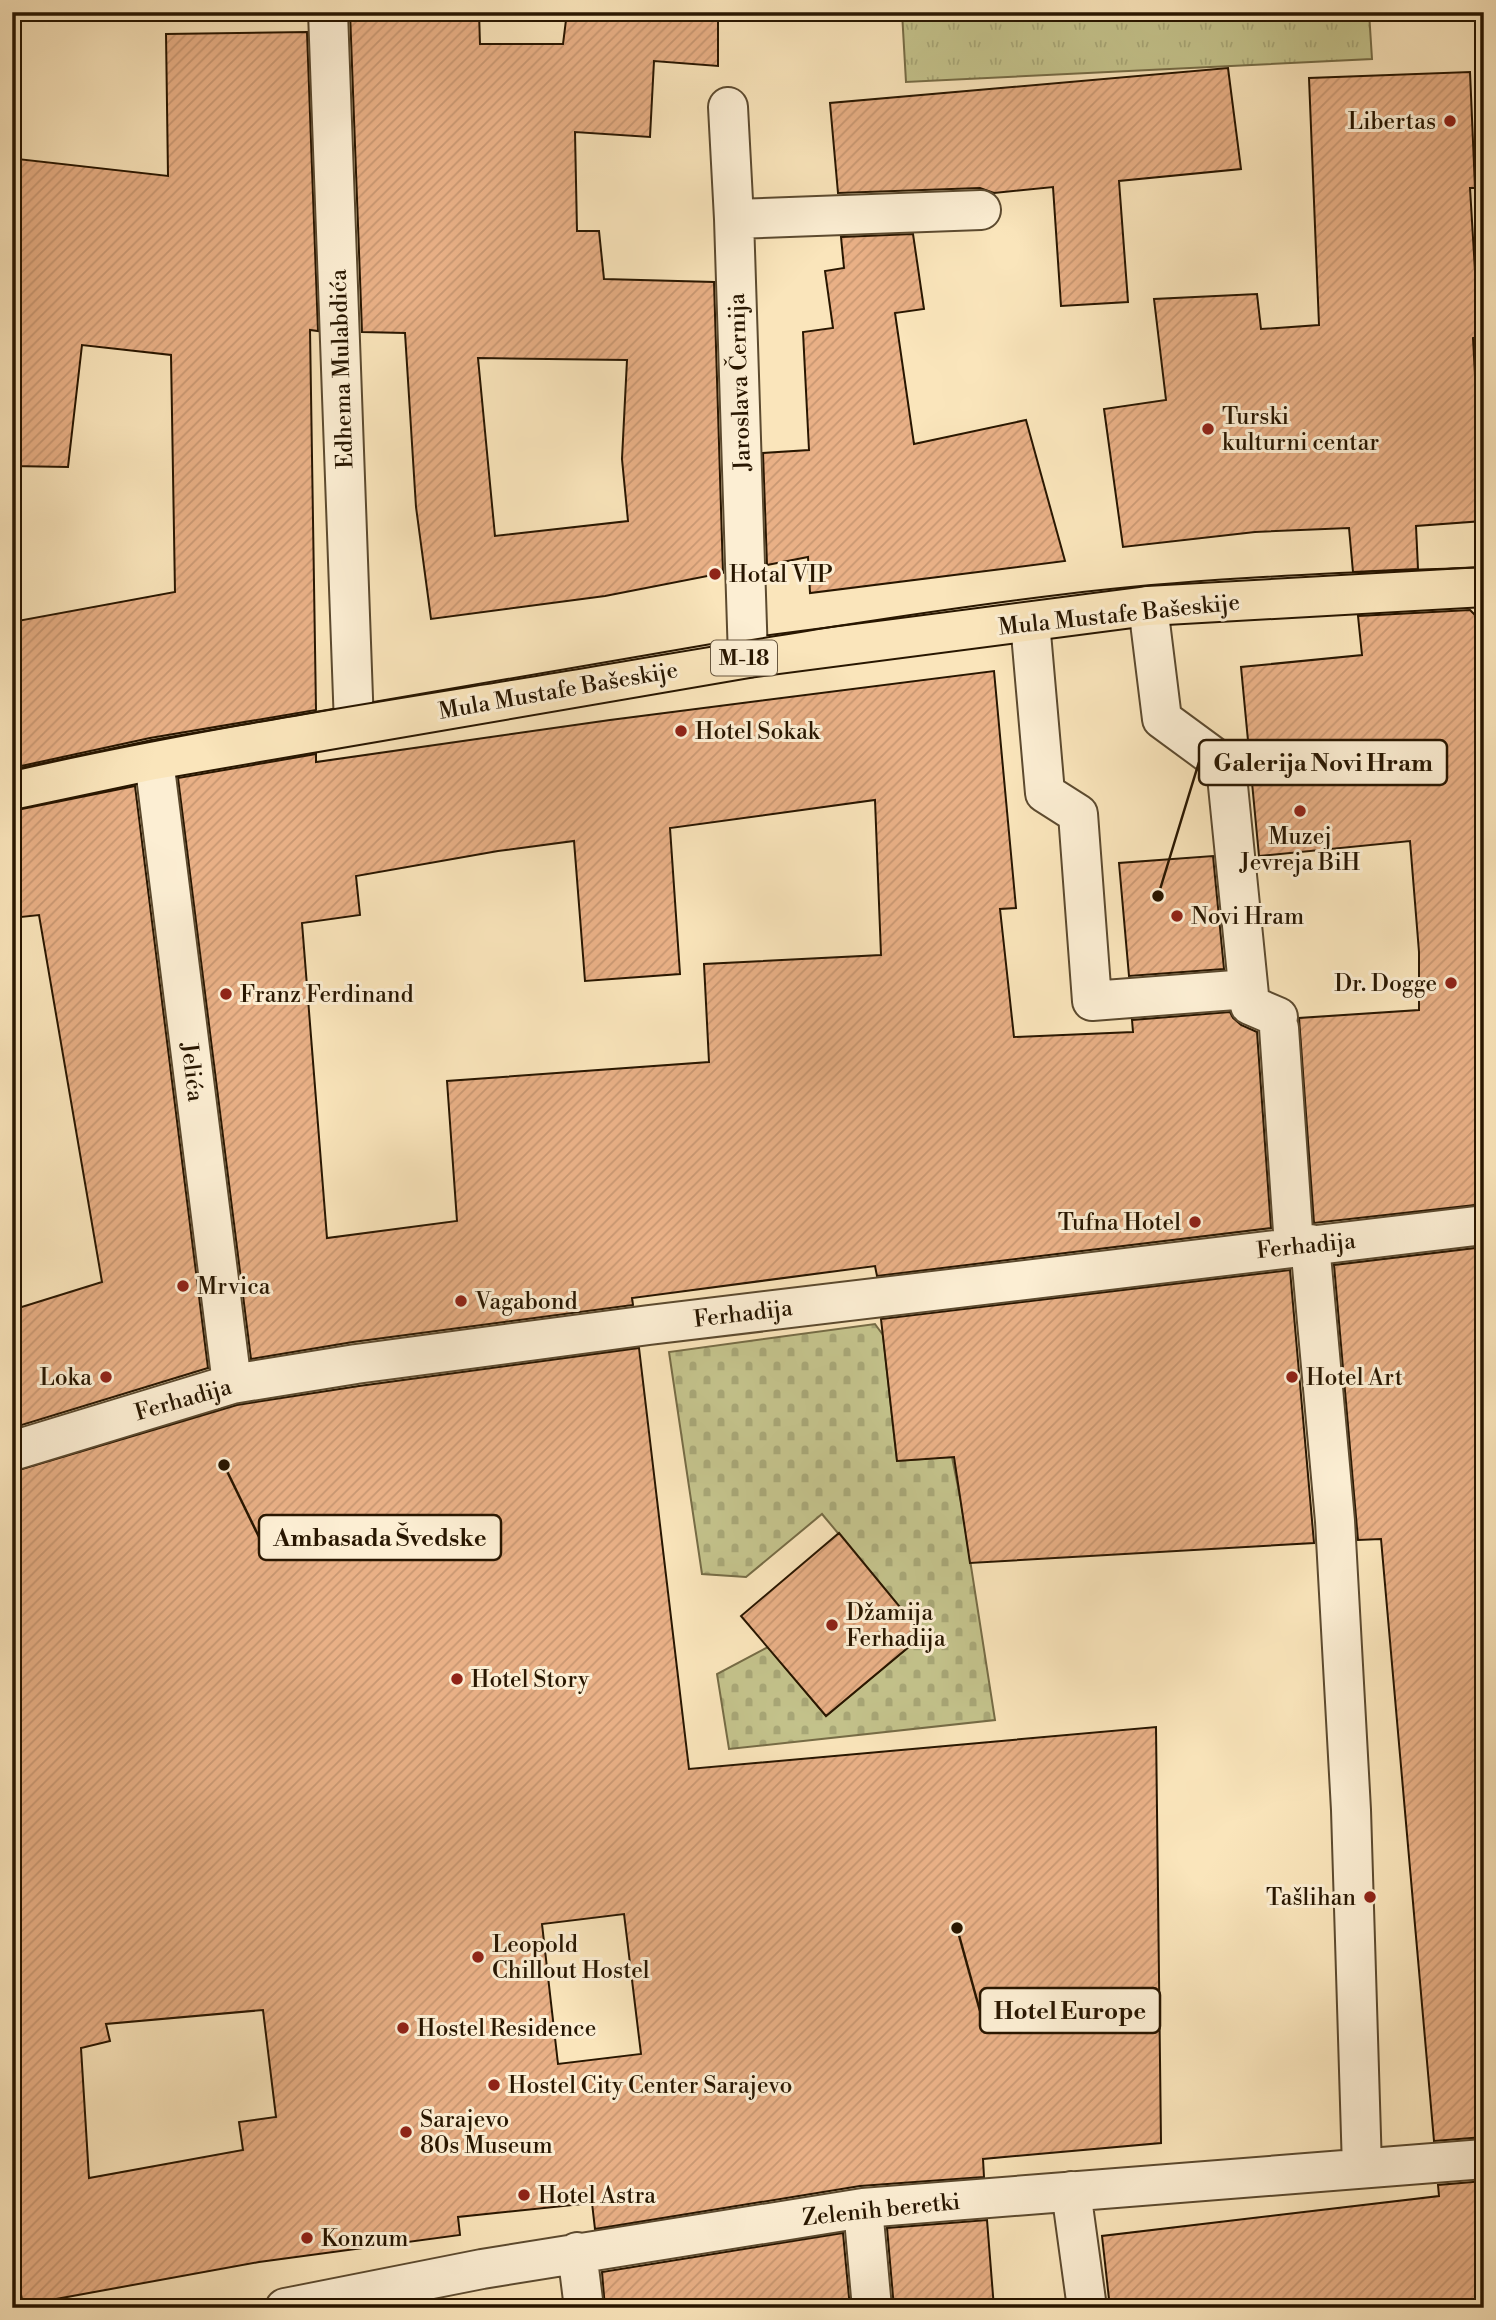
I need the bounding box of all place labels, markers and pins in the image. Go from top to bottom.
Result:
place label: Libertas [1348,108,1436,136]
marker: Libertas [1442,113,1458,129]
place label: Turski kulturni centar [1222,403,1379,457]
marker: Turski kulturni centar [1200,421,1216,437]
place label: Hotal VIP [729,561,833,589]
marker: Hotal VIP [707,566,723,582]
place label: Hotel Sokak [695,718,821,746]
marker: Hotel Sokak [673,723,689,739]
callout: Galerija Novi Hram [1199,740,1447,785]
marker: Muzej Jevreja BiH [1292,803,1308,819]
place label: Muzej Jevreja BiH [1239,823,1361,877]
place label: Novi Hram [1191,903,1304,931]
marker: Novi Hram [1169,908,1185,924]
place label: Dr. Dogge [1334,970,1437,998]
marker: Dr. Dogge [1443,975,1459,991]
place label: Franz Ferdinand [240,981,414,1009]
marker: Franz Ferdinand [218,986,234,1002]
place label: Tufna Hotel [1058,1209,1181,1237]
marker: Tufna Hotel [1187,1214,1203,1230]
place label: Mrvica [197,1273,271,1301]
marker: Mrvica [175,1278,191,1294]
place label: Vagabond [474,1288,578,1316]
marker: Vagabond [453,1293,469,1309]
place label: Loka [39,1364,92,1392]
place label: Hotel Art [1306,1364,1403,1392]
marker: Loka [98,1369,114,1385]
marker: Hotel Art [1284,1369,1300,1385]
callout: Ambasada Švedske [259,1515,501,1560]
place label: Džamija Ferhadija [846,1599,946,1653]
marker: Džamija Ferhadija [824,1617,840,1633]
place label: Hotel Story [471,1666,590,1694]
marker: Hotel Story [449,1671,465,1687]
place label: Tašlihan [1266,1884,1356,1912]
marker: Tašlihan [1362,1889,1378,1905]
place label: Leopold Chillout Hostel [492,1931,650,1985]
marker: Leopold Chillout Hostel [470,1949,486,1965]
callout: Hotel Europe [980,1988,1160,2033]
place label: Hostel Residence [417,2015,596,2043]
marker: Hostel Residence [395,2020,411,2036]
place label: Hostel City Center Sarajevo [508,2072,792,2100]
marker: Hostel City Center Sarajevo [486,2077,502,2093]
place label: Sarajevo 80s Museum [420,2106,553,2160]
marker: Sarajevo 80s Museum [398,2124,414,2140]
place label: Hotel Astra [538,2182,656,2210]
marker: Hotel Astra [516,2187,532,2203]
place label: Konzum [321,2225,409,2253]
marker: Konzum [299,2230,315,2246]

